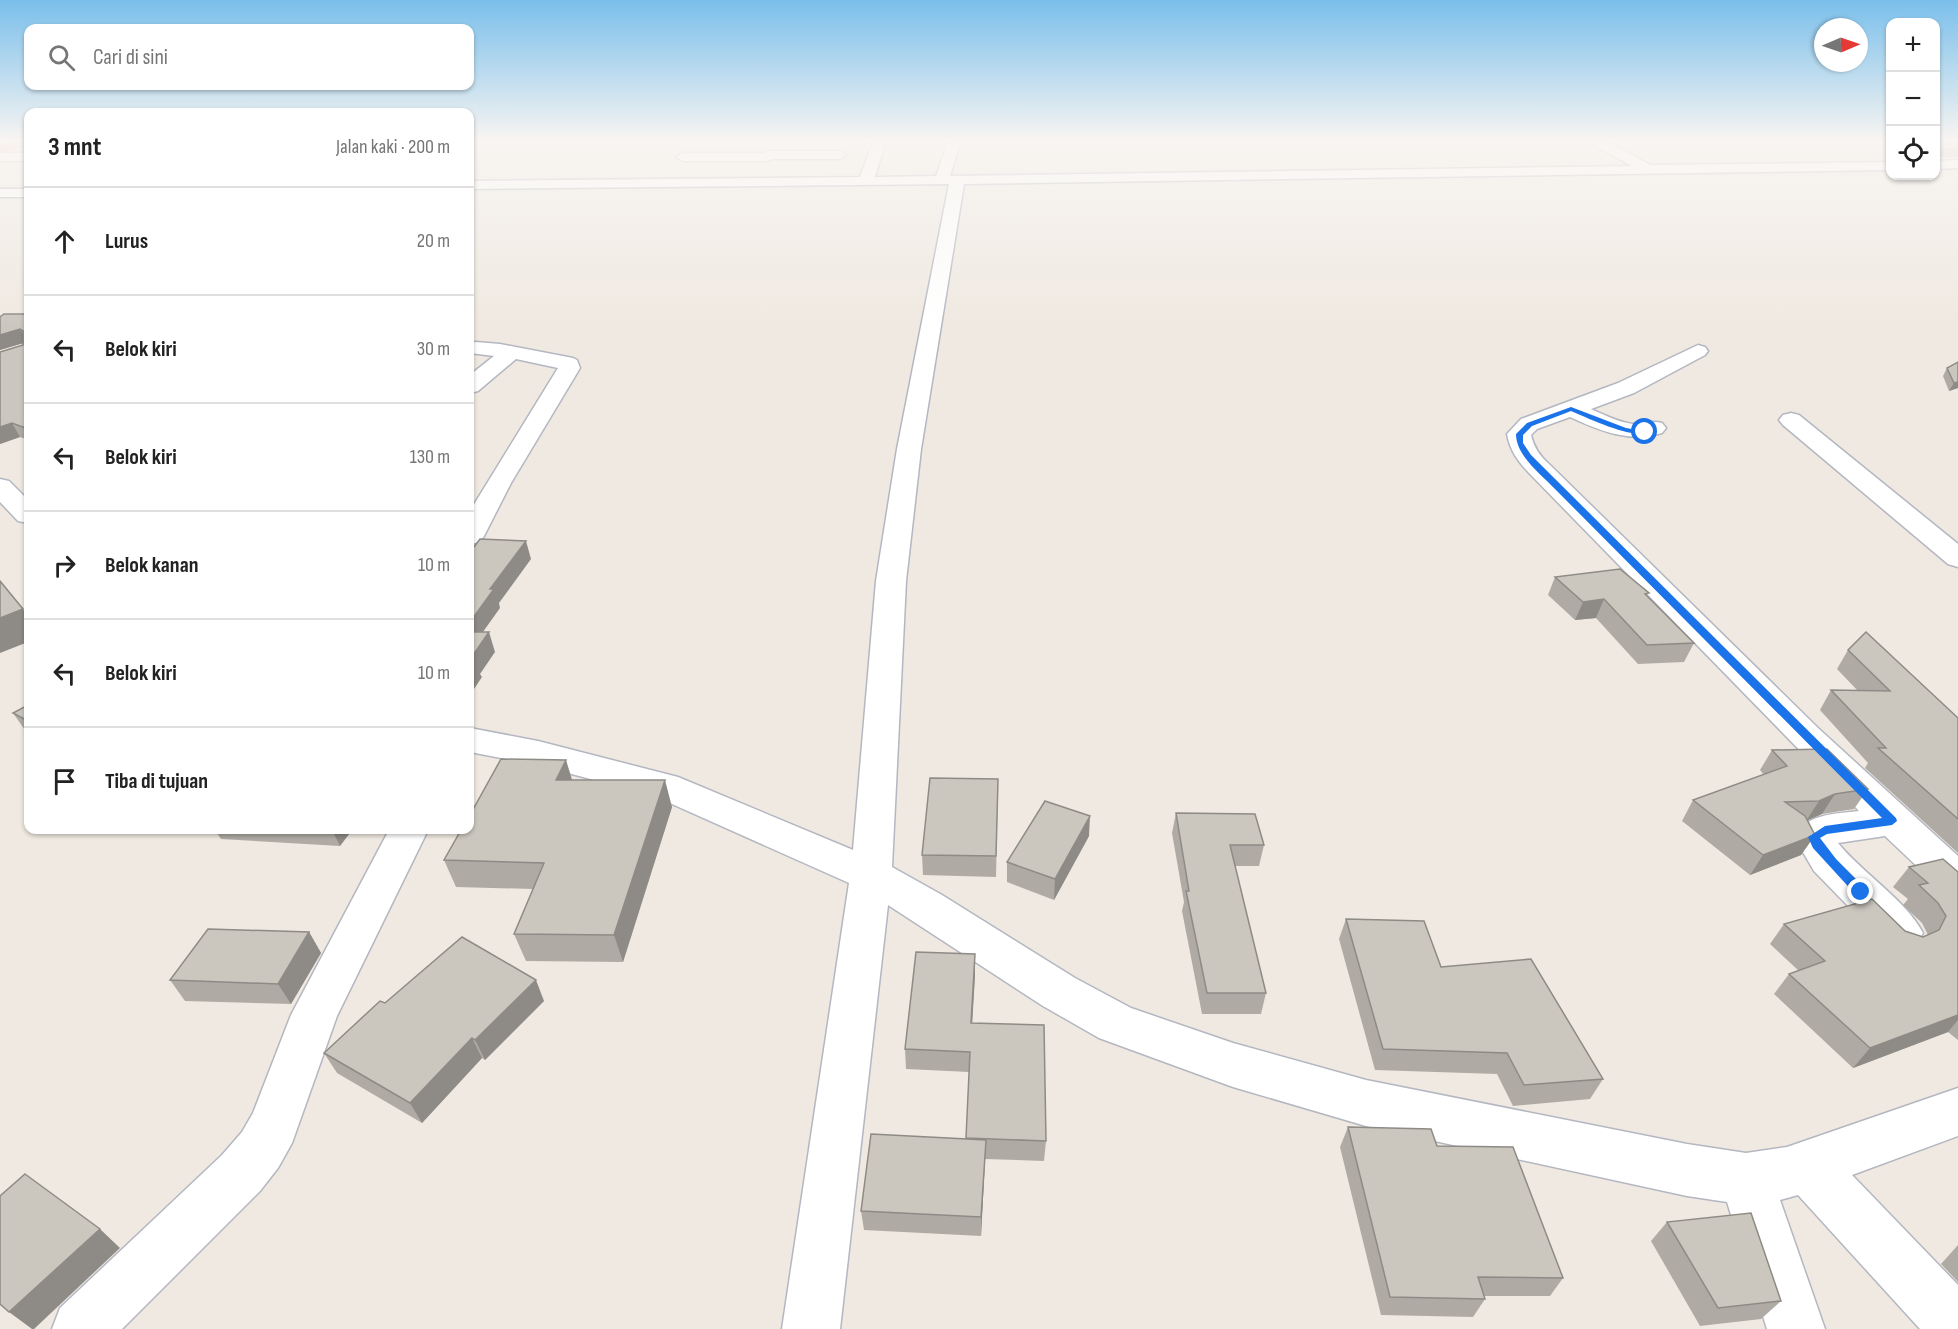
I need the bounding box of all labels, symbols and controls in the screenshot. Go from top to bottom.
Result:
north arrow [1814,18,1868,72]
map controls [1886,18,1940,180]
button: + [1886,18,1940,72]
search box [24,24,474,90]
icon: search [45,41,78,74]
text: Cari di sini [93,44,168,71]
button: − [1886,72,1940,126]
button: locate [1886,126,1940,180]
text: 3 mnt [48,132,101,163]
text: Jalan kaki · 200 m [336,135,450,159]
icon: ahead [48,225,81,258]
text: Lurus [105,228,148,255]
text: 20 m [417,229,450,253]
icon: left [48,333,81,366]
text: Belok kiri [105,336,177,363]
text: 30 m [417,337,450,361]
route start [1631,418,1657,444]
icon: left [48,441,81,474]
text: Belok kiri [105,444,177,471]
text: 130 m [410,445,450,469]
icon: right [48,549,81,582]
text: Belok kanan [105,552,198,579]
text: 10 m [418,553,450,577]
icon: left [48,657,81,690]
text: Belok kiri [105,660,177,687]
text: 10 m [418,661,450,685]
icon: arrive [48,765,81,798]
text: Tiba di tujuan [105,768,208,795]
route end [1847,878,1873,904]

